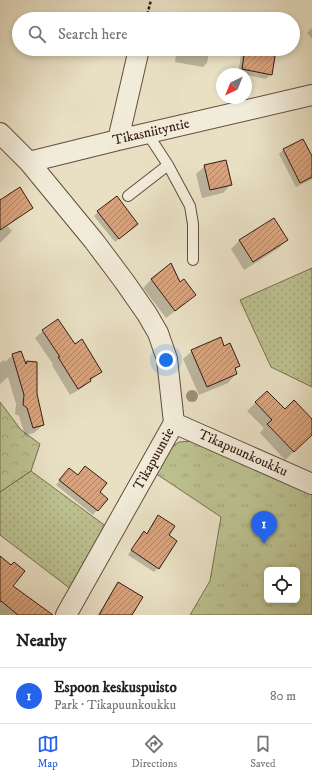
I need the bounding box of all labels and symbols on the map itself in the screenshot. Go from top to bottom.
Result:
north arrow [216,68,252,104]
street label: Tikasniityntie [111,114,191,150]
your location [156,350,176,370]
street label: Tikapuuntie [129,424,179,493]
street label: Tikapuunkoukku [196,425,291,481]
pin: 1 [251,511,277,544]

